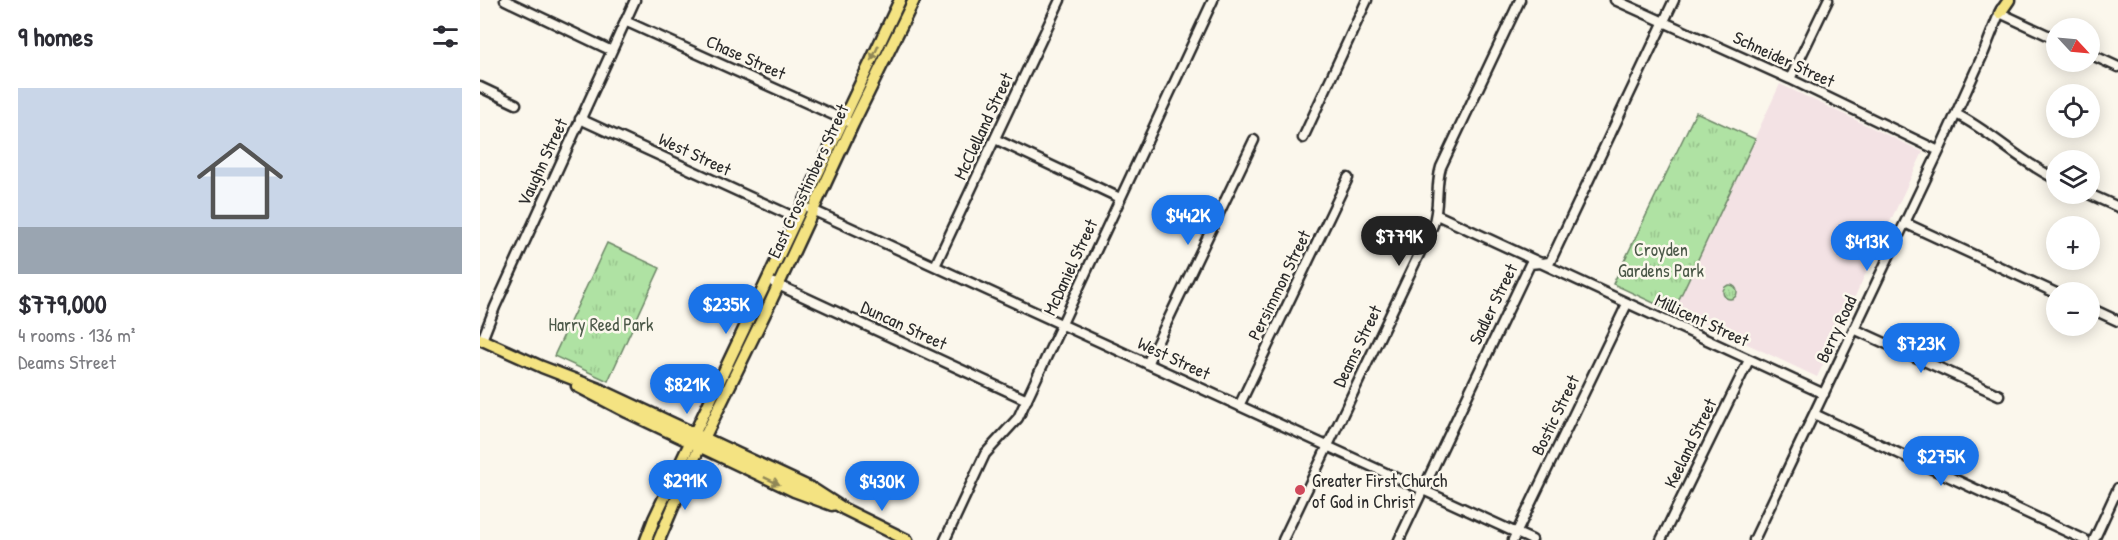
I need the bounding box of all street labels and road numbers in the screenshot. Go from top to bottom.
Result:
street label: Schneider Street [1729,25,1840,94]
street label: Chase Street [702,28,790,86]
street label: McClelland Street [947,68,1019,184]
street label: East Crosstimbers Street [761,99,855,262]
street label: Vaughn Street [511,113,574,210]
street label: West Street [655,126,736,182]
street label: McDaniel Street [1037,214,1104,319]
street label: Persimmon Street [1242,225,1317,344]
street label: Sadler Street [1463,259,1524,349]
street label: Millicent Street [1651,287,1754,353]
street label: Berry Road [1810,291,1862,367]
street label: Duncan Street [857,294,952,356]
street label: Deams Street [1326,300,1388,391]
street label: West Street [1134,330,1215,386]
street label: Bostic Street [1525,370,1586,459]
street label: Keeland Street [1658,393,1723,492]

